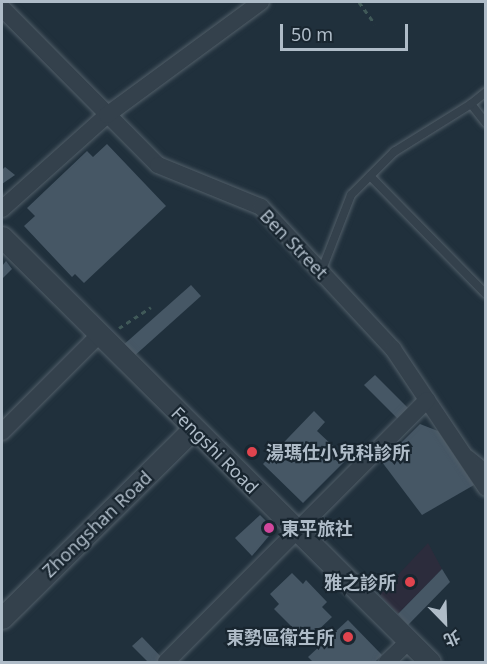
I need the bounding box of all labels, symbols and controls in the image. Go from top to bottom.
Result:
scale bar [283,12,410,50]
text: 50 m [291,22,333,46]
street label: Ben Street [256,205,332,283]
street label: Fengshi Road [167,402,263,498]
place label: 湯瑪仕小兒科診所 [266,441,410,463]
marker: 湯瑪仕小兒科診所 [243,443,261,461]
street label: Zhongshan Road [38,466,156,582]
place label: 東平旅社 [281,517,353,539]
marker: 東平旅社 [262,521,276,535]
place label: 雅之診所 [324,571,396,593]
marker: 雅之診所 [401,573,419,591]
north arrow [415,592,475,652]
text: 北 [440,625,464,652]
place label: 東勢區衛生所 [226,626,334,648]
marker: 東勢區衛生所 [339,628,357,646]

